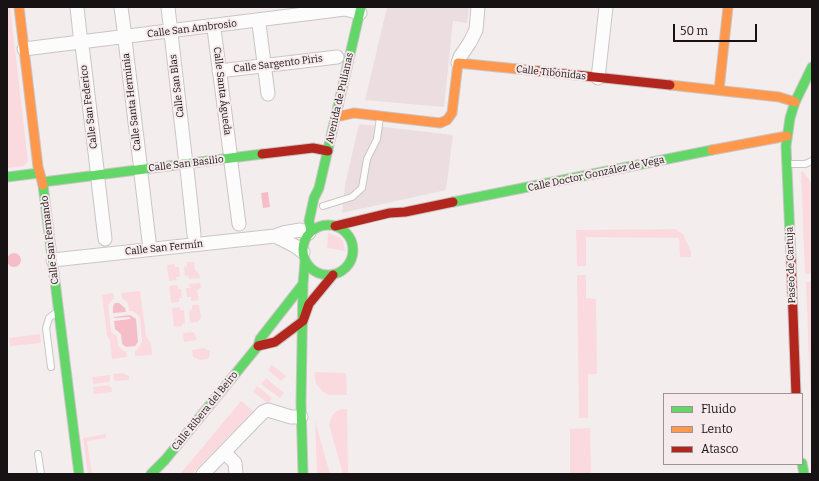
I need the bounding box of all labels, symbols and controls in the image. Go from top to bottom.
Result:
scale bar [675,16,759,42]
street label: Calle San Ambrosio [147,18,237,40]
text: 50 m [680,24,708,38]
street label: Calle Santa Águeda [211,46,233,136]
street label: Avenida de Pulianas [324,51,356,145]
street label: Calle Santa Herminia [120,53,144,151]
street label: Calle Sargento Piris [233,53,323,75]
street label: Calle San Blas [167,54,187,118]
street label: Calle Tibónidas [515,63,587,83]
street label: Calle San Federico [78,64,100,150]
street label: Calle San Basilio [148,153,224,175]
street label: Calle Doctor González de Vega [527,154,665,194]
street label: Calle San Fernando [39,195,61,285]
street label: Paseo de Cartuja [784,226,798,304]
street label: Calle San Fermín [124,238,204,258]
street label: Calle Ribera del Beiro [169,369,241,453]
legend [663,393,803,465]
text: Fluido [701,402,736,416]
text: Lento [701,422,733,436]
text: Atasco [701,442,739,456]

